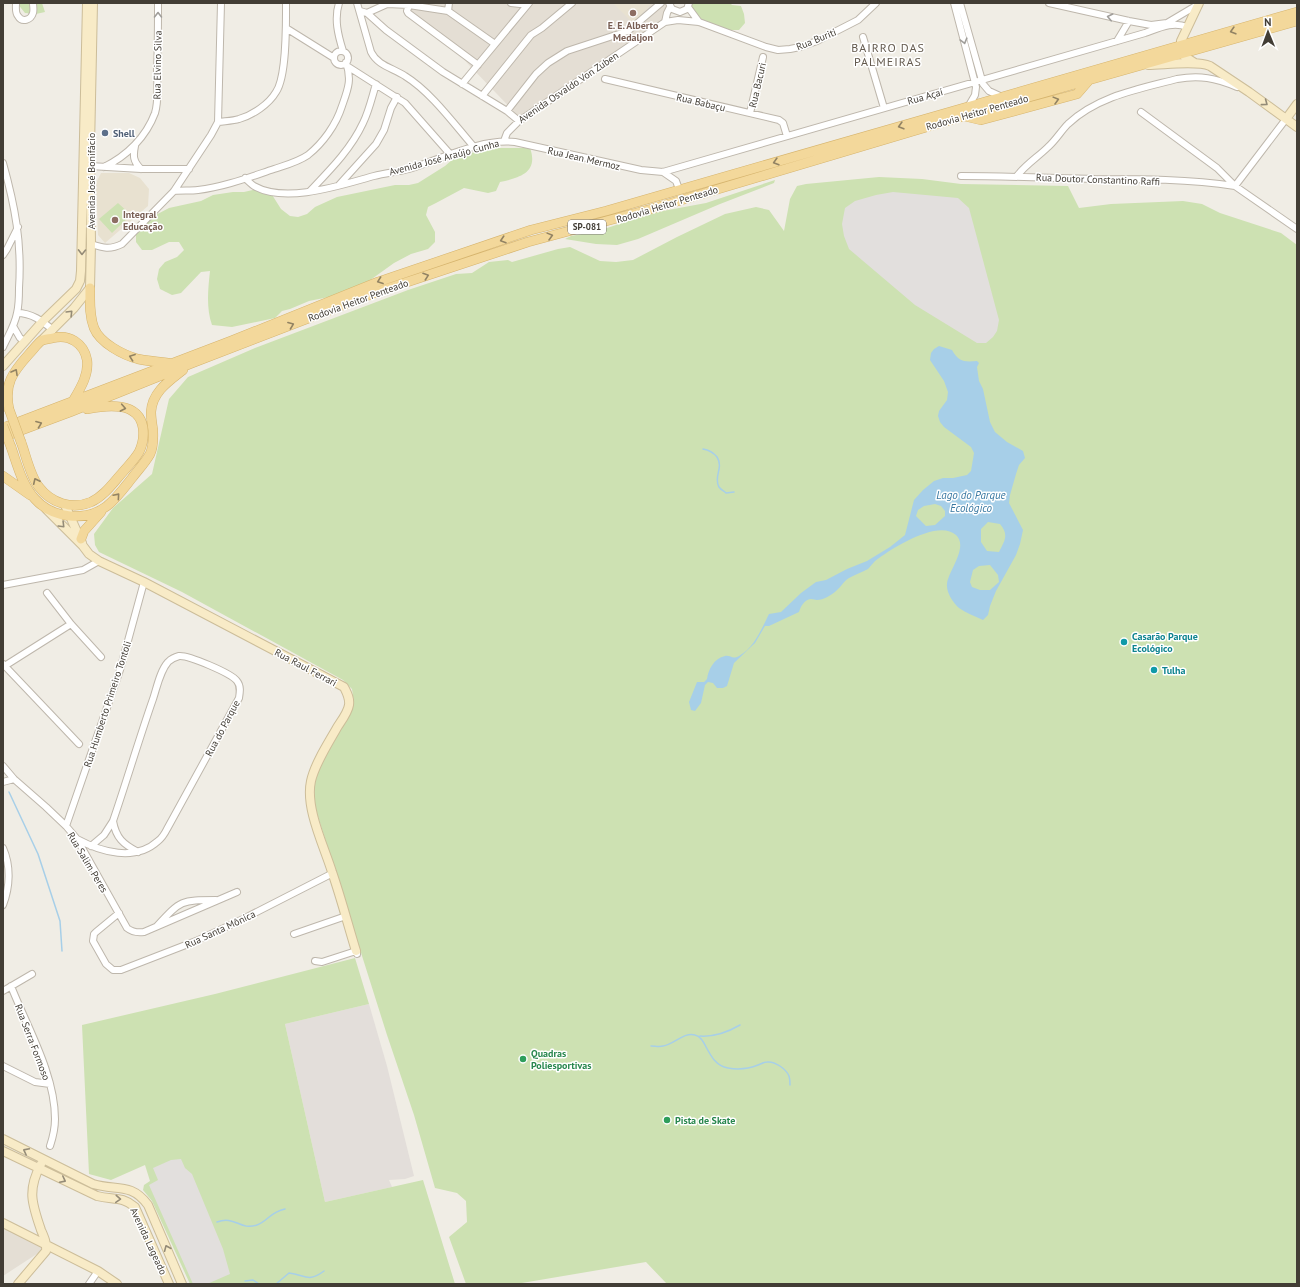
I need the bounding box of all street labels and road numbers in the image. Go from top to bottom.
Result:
street label: Rua Buriti [794,26,838,53]
street label: Rua Elvino Silva [150,30,165,100]
street label: Avenida Osvaldo Von Zuben [516,49,621,126]
street label: Rua Bacuri [746,61,769,109]
street label: Rua Açaí [906,85,945,108]
street label: Rua Babaçu [675,91,727,114]
street label: Rodovia Heitor Penteado [925,92,1030,133]
street label: Avenida José Bonifácio [85,133,98,229]
street label: Avenida José Araújo Cunha [388,137,501,178]
street label: Rua Jean Mermoz [546,144,621,173]
street label: Rua Doutor Constantino Raffi [1036,171,1160,188]
street label: Rodovia Heitor Penteado [615,183,720,226]
road number: SP-081 [568,220,606,234]
street label: Rodovia Heitor Penteado [306,276,410,325]
street label: Rua Humberto Primeiro Tontoli [81,639,134,769]
street label: Rua Raul Ferrari [272,646,339,689]
street label: Rua do Parque [202,698,243,759]
street label: Rua Salim Peres [64,830,111,895]
street label: Rua Santa Mônica [183,907,258,952]
street label: Rua Serra Formoso [12,1002,53,1082]
street label: Avenida Lageado [127,1206,170,1277]

